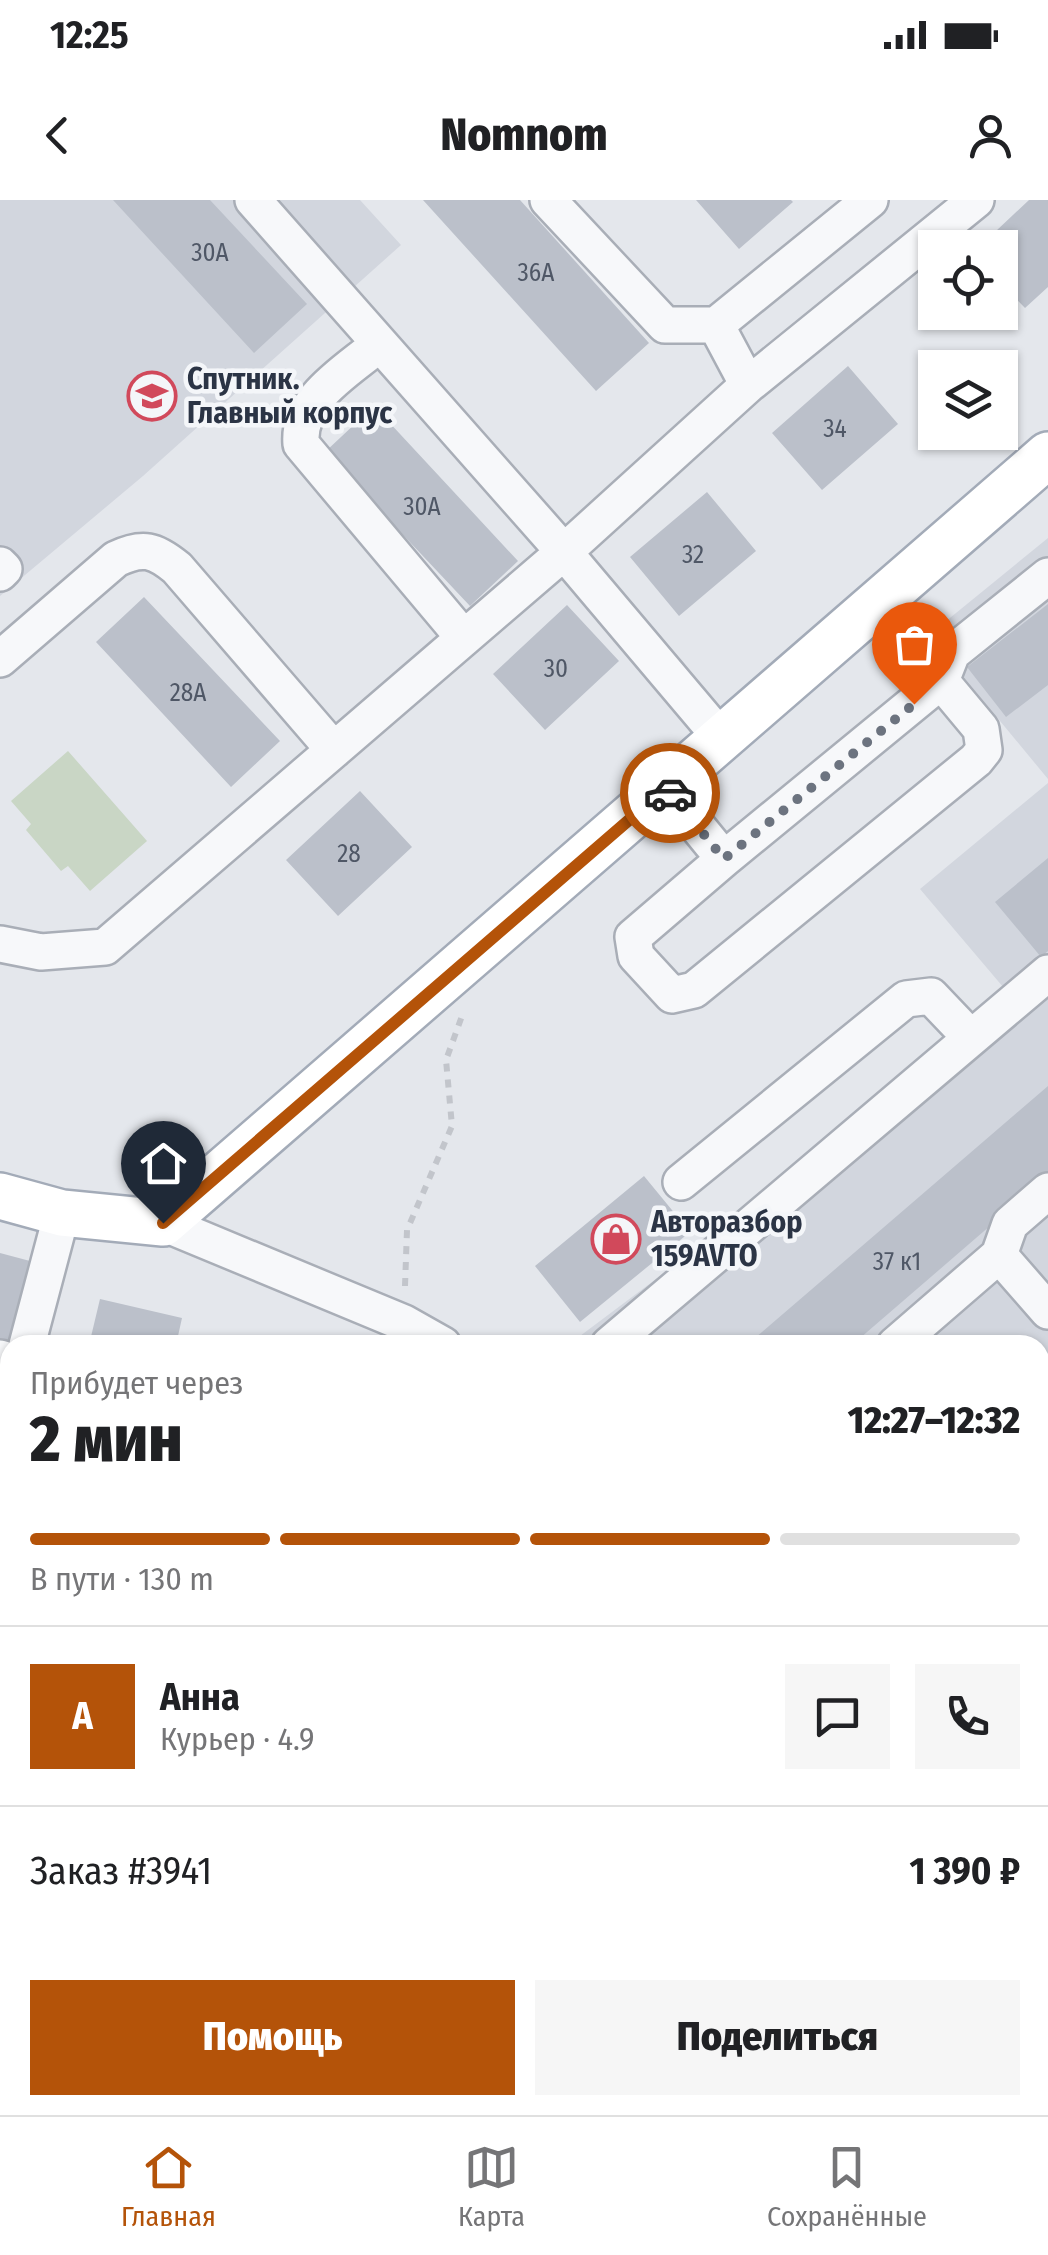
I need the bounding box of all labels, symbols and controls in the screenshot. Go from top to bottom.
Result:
text: 12:25 [50,12,129,58]
icon: back [30,108,85,163]
text: Nomnom [441,108,607,162]
icon: person [963,108,1018,163]
map controls [918,230,1018,450]
button: locate [918,230,1018,330]
house number: 30А [191,238,229,268]
house number: 36А [518,258,554,288]
button: layers [918,350,1018,450]
place label: Спутник. Главный корпус [187,361,393,431]
school or university icon: Спутник. Главный корпус [126,370,178,422]
house number: 34 [823,414,847,444]
house number: 30А [403,492,441,522]
house number: 32 [682,540,704,570]
pin [872,602,957,705]
icon: bag [887,617,942,672]
house number: 30 [544,654,568,684]
house number: 28А [170,678,206,708]
courier [620,743,720,843]
icon: car [643,766,698,821]
house number: 28 [337,839,361,869]
pin [121,1121,206,1224]
icon: home [136,1136,191,1191]
place label: Авторазбор 159AVTO [650,1204,803,1274]
shop icon: Авторазбор 159AVTO [590,1213,642,1265]
house number: 37 к1 [873,1247,921,1277]
text: Прибудет через [30,1364,243,1402]
text: 12:27–12:32 [848,1397,1020,1443]
text: 2 мин [30,1400,183,1478]
text: В пути · 130 m [30,1560,214,1598]
button: chat [785,1664,890,1769]
button: phone [915,1664,1020,1769]
text: Анна [160,1674,240,1720]
text: А [72,1693,93,1739]
text: Курьер · 4.9 [160,1720,315,1758]
text: Заказ #3941 [30,1848,212,1894]
text: 1 390 ₽ [910,1848,1020,1894]
button: Помощь [30,1980,515,2095]
button: Поделиться [535,1980,1020,2095]
tab: Главная [121,2140,216,2233]
tab: Карта [458,2140,525,2233]
tab: Сохранённые [767,2140,927,2233]

